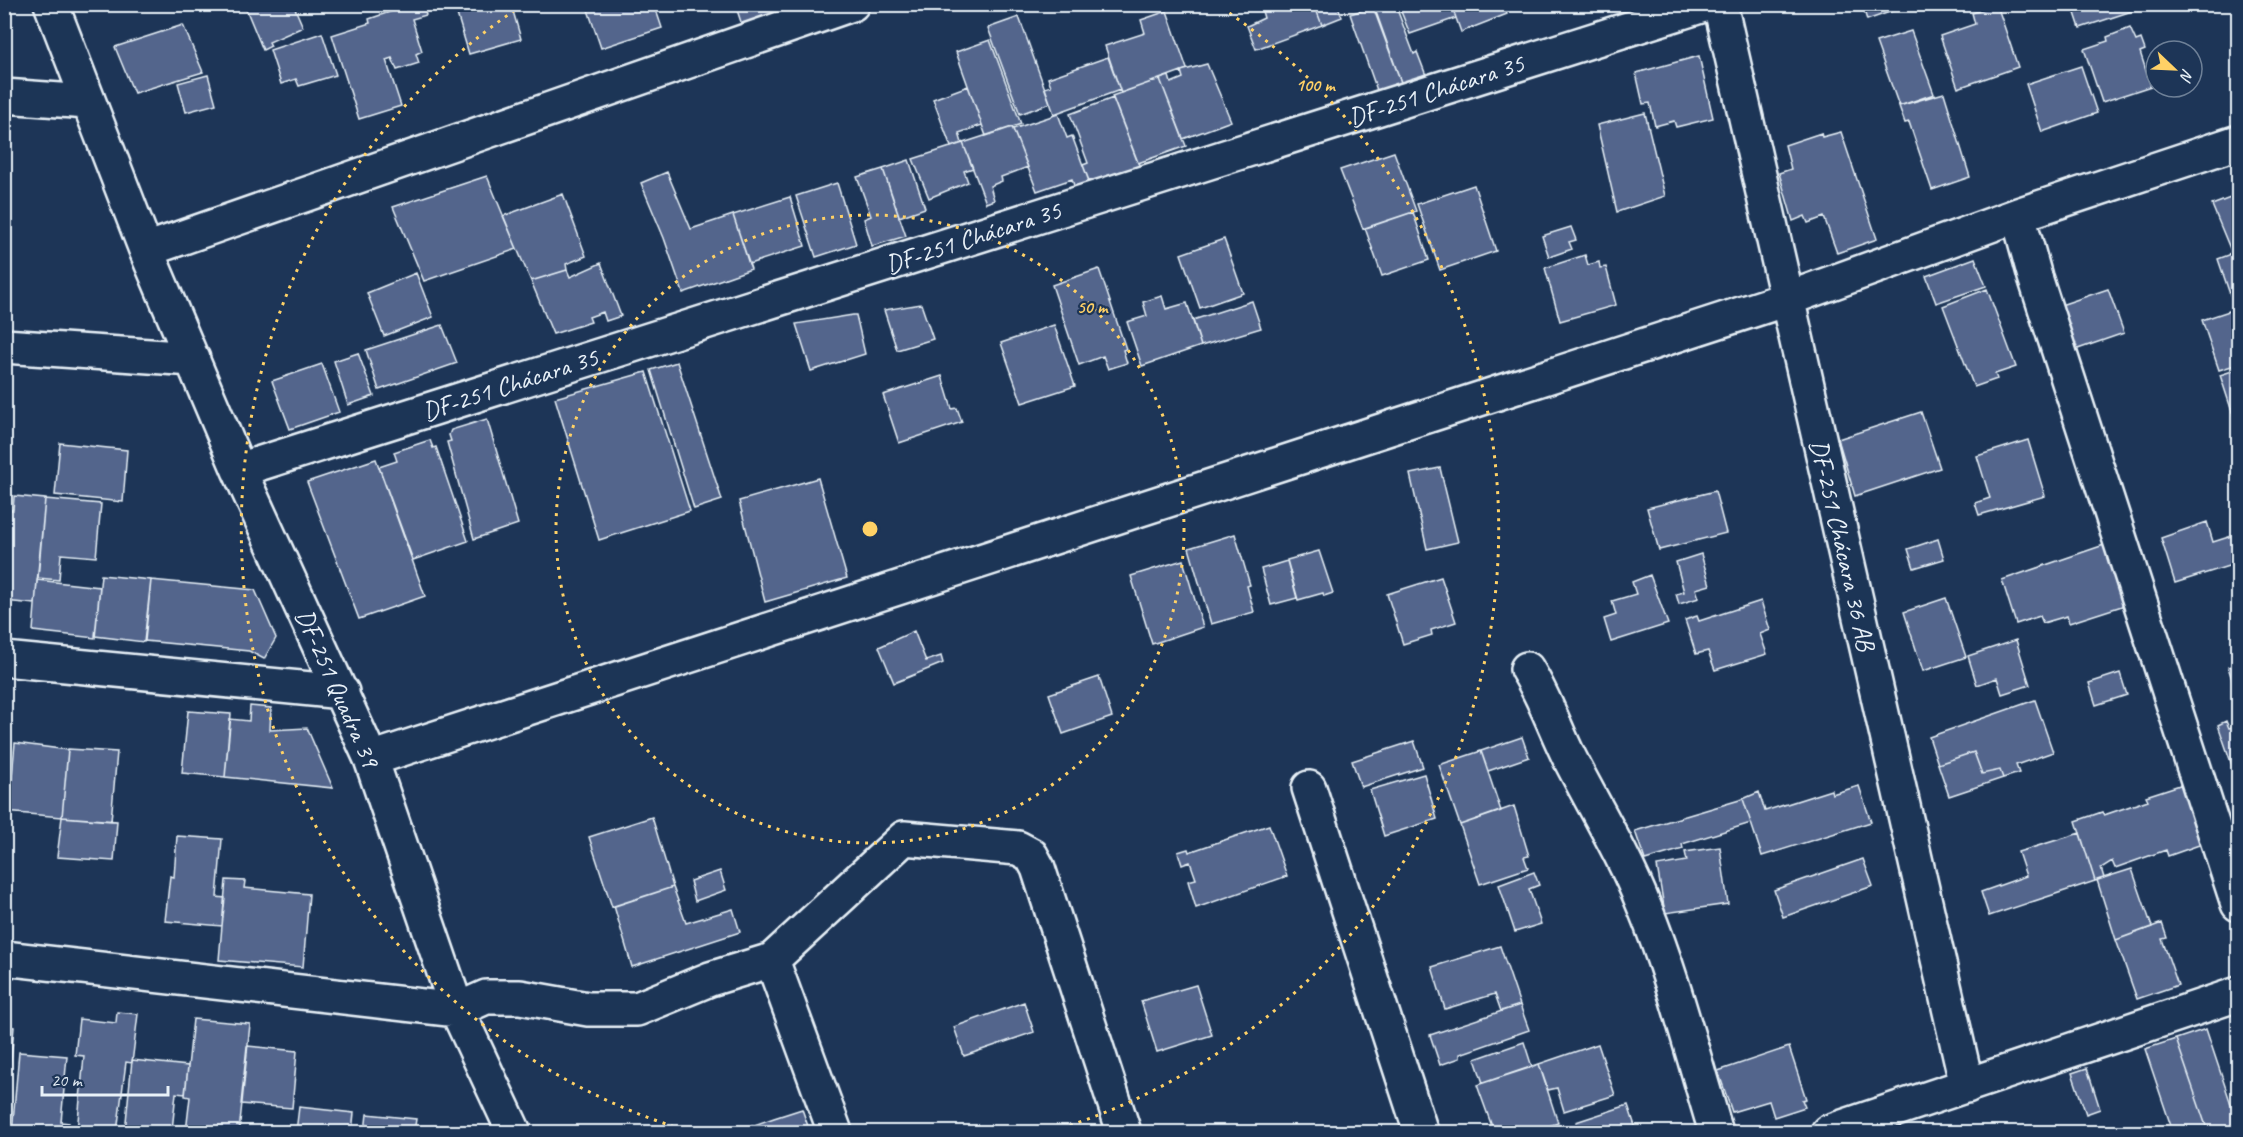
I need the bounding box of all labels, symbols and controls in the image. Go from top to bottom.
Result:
north arrow [2144,39,2204,99]
street label: DF-251 Chácara 35 [1344,46,1529,134]
text: N [2175,66,2198,86]
text: 100 m [1296,74,1336,96]
street label: DF-251 Chácara 35 [881,193,1066,281]
text: 50 m [1077,296,1109,318]
street label: DF-251 Chácara 35 [418,340,603,428]
street label: DF-251 Chácara 36 AB [1802,436,1883,655]
centre of rings [860,519,880,539]
street label: DF-251 Quadra 39 [288,604,388,775]
scale bar [42,1059,168,1097]
text: 20 m [51,1069,84,1091]

